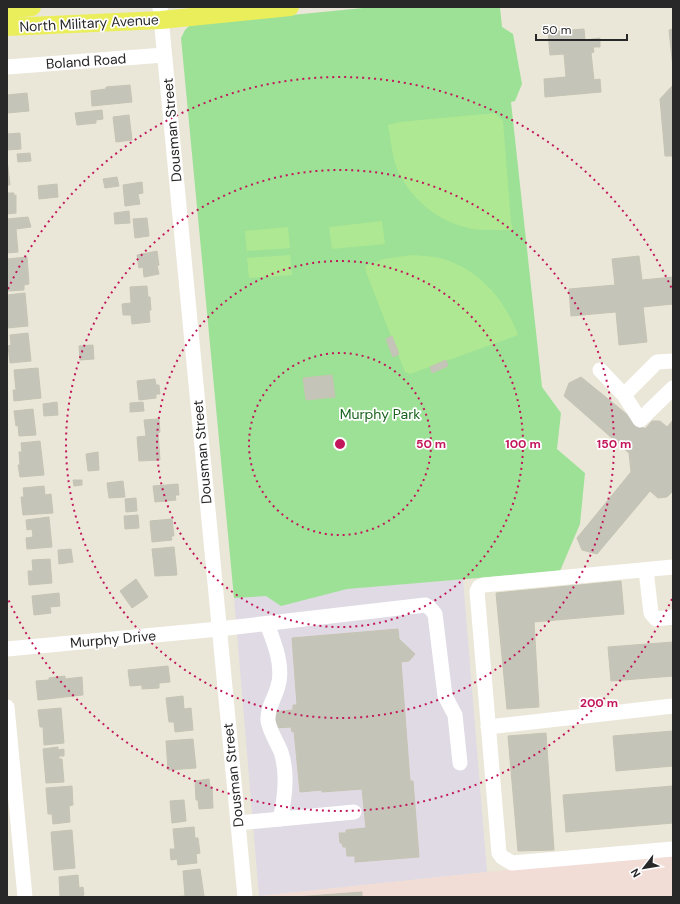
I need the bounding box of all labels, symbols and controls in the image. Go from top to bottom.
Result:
street label: North Military Avenue [19,10,159,36]
scale bar [536,16,627,42]
text: 50 m [542,22,571,38]
street label: Boland Road [45,49,127,73]
street label: Dousman Street [158,77,186,183]
street label: Dousman Street [188,399,216,505]
park label: Murphy Park [340,405,420,423]
text: 50 m [416,436,446,452]
text: 100 m [505,436,541,452]
text: 150 m [597,436,631,452]
centre of rings [333,437,347,451]
street label: Murphy Drive [69,626,157,652]
text: 200 m [580,695,618,711]
street label: Dousman Street [219,722,247,828]
north arrow [624,848,664,888]
text: N [627,866,643,880]

